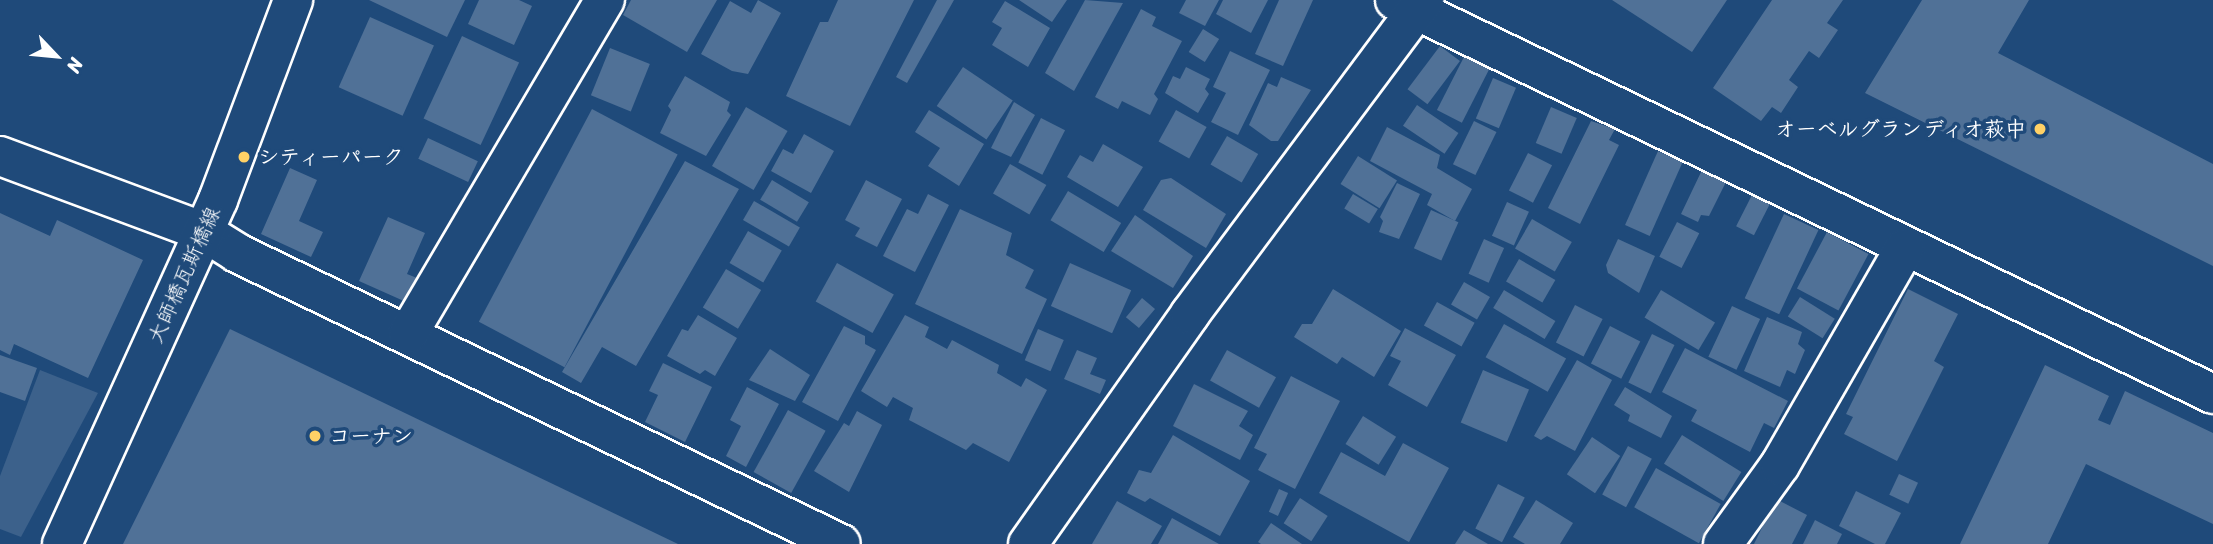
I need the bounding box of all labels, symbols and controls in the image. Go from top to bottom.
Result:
north arrow [21,21,91,91]
text: N [58,52,93,79]
place label: オーベルグランディオ萩中 [1774,116,2026,142]
marker: オーベルグランディオ萩中 [2032,121,2048,137]
place label: シティーパーク [258,144,405,170]
marker: シティーパーク [236,149,252,165]
street label: 大師橋瓦斯橋線 [143,203,225,347]
place label: コーナン [329,423,413,449]
marker: コーナン [307,428,323,444]

